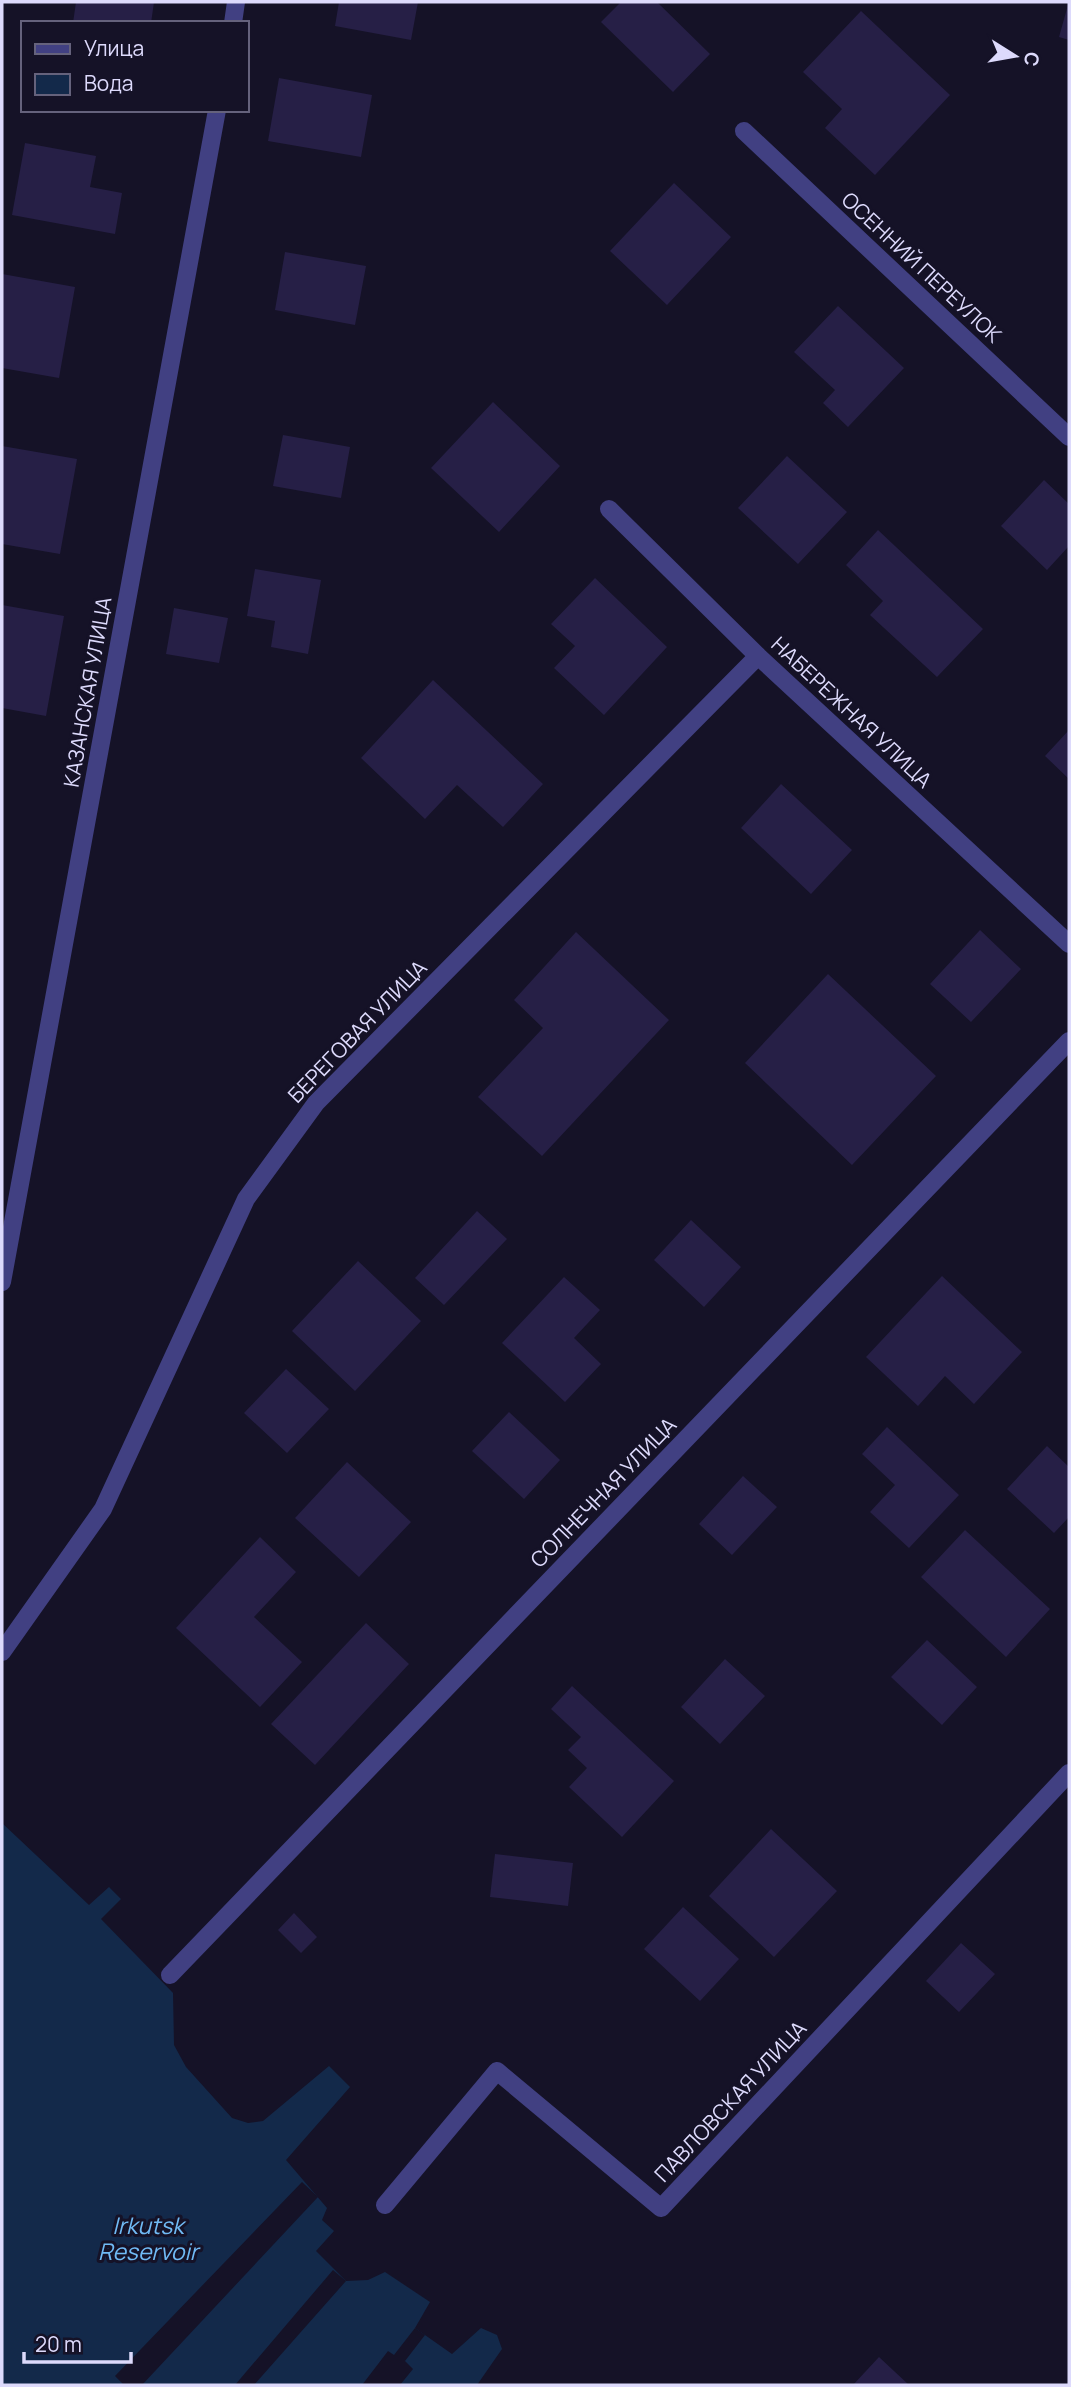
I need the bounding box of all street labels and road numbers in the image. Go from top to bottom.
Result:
street label: ОСЕННИЙ ПЕРЕУЛОК [836,185,1008,349]
street label: КАЗАНСКАЯ УЛИЦА [56,595,118,789]
street label: НАБЕРЕЖНАЯ УЛИЦА [766,630,938,794]
street label: БЕРЕГОВАЯ УЛИЦА [282,954,432,1108]
street label: СОЛНЕЧНАЯ УЛИЦА [524,1411,682,1573]
street label: ПАВЛОВСКАЯ УЛИЦА [648,2014,812,2188]

